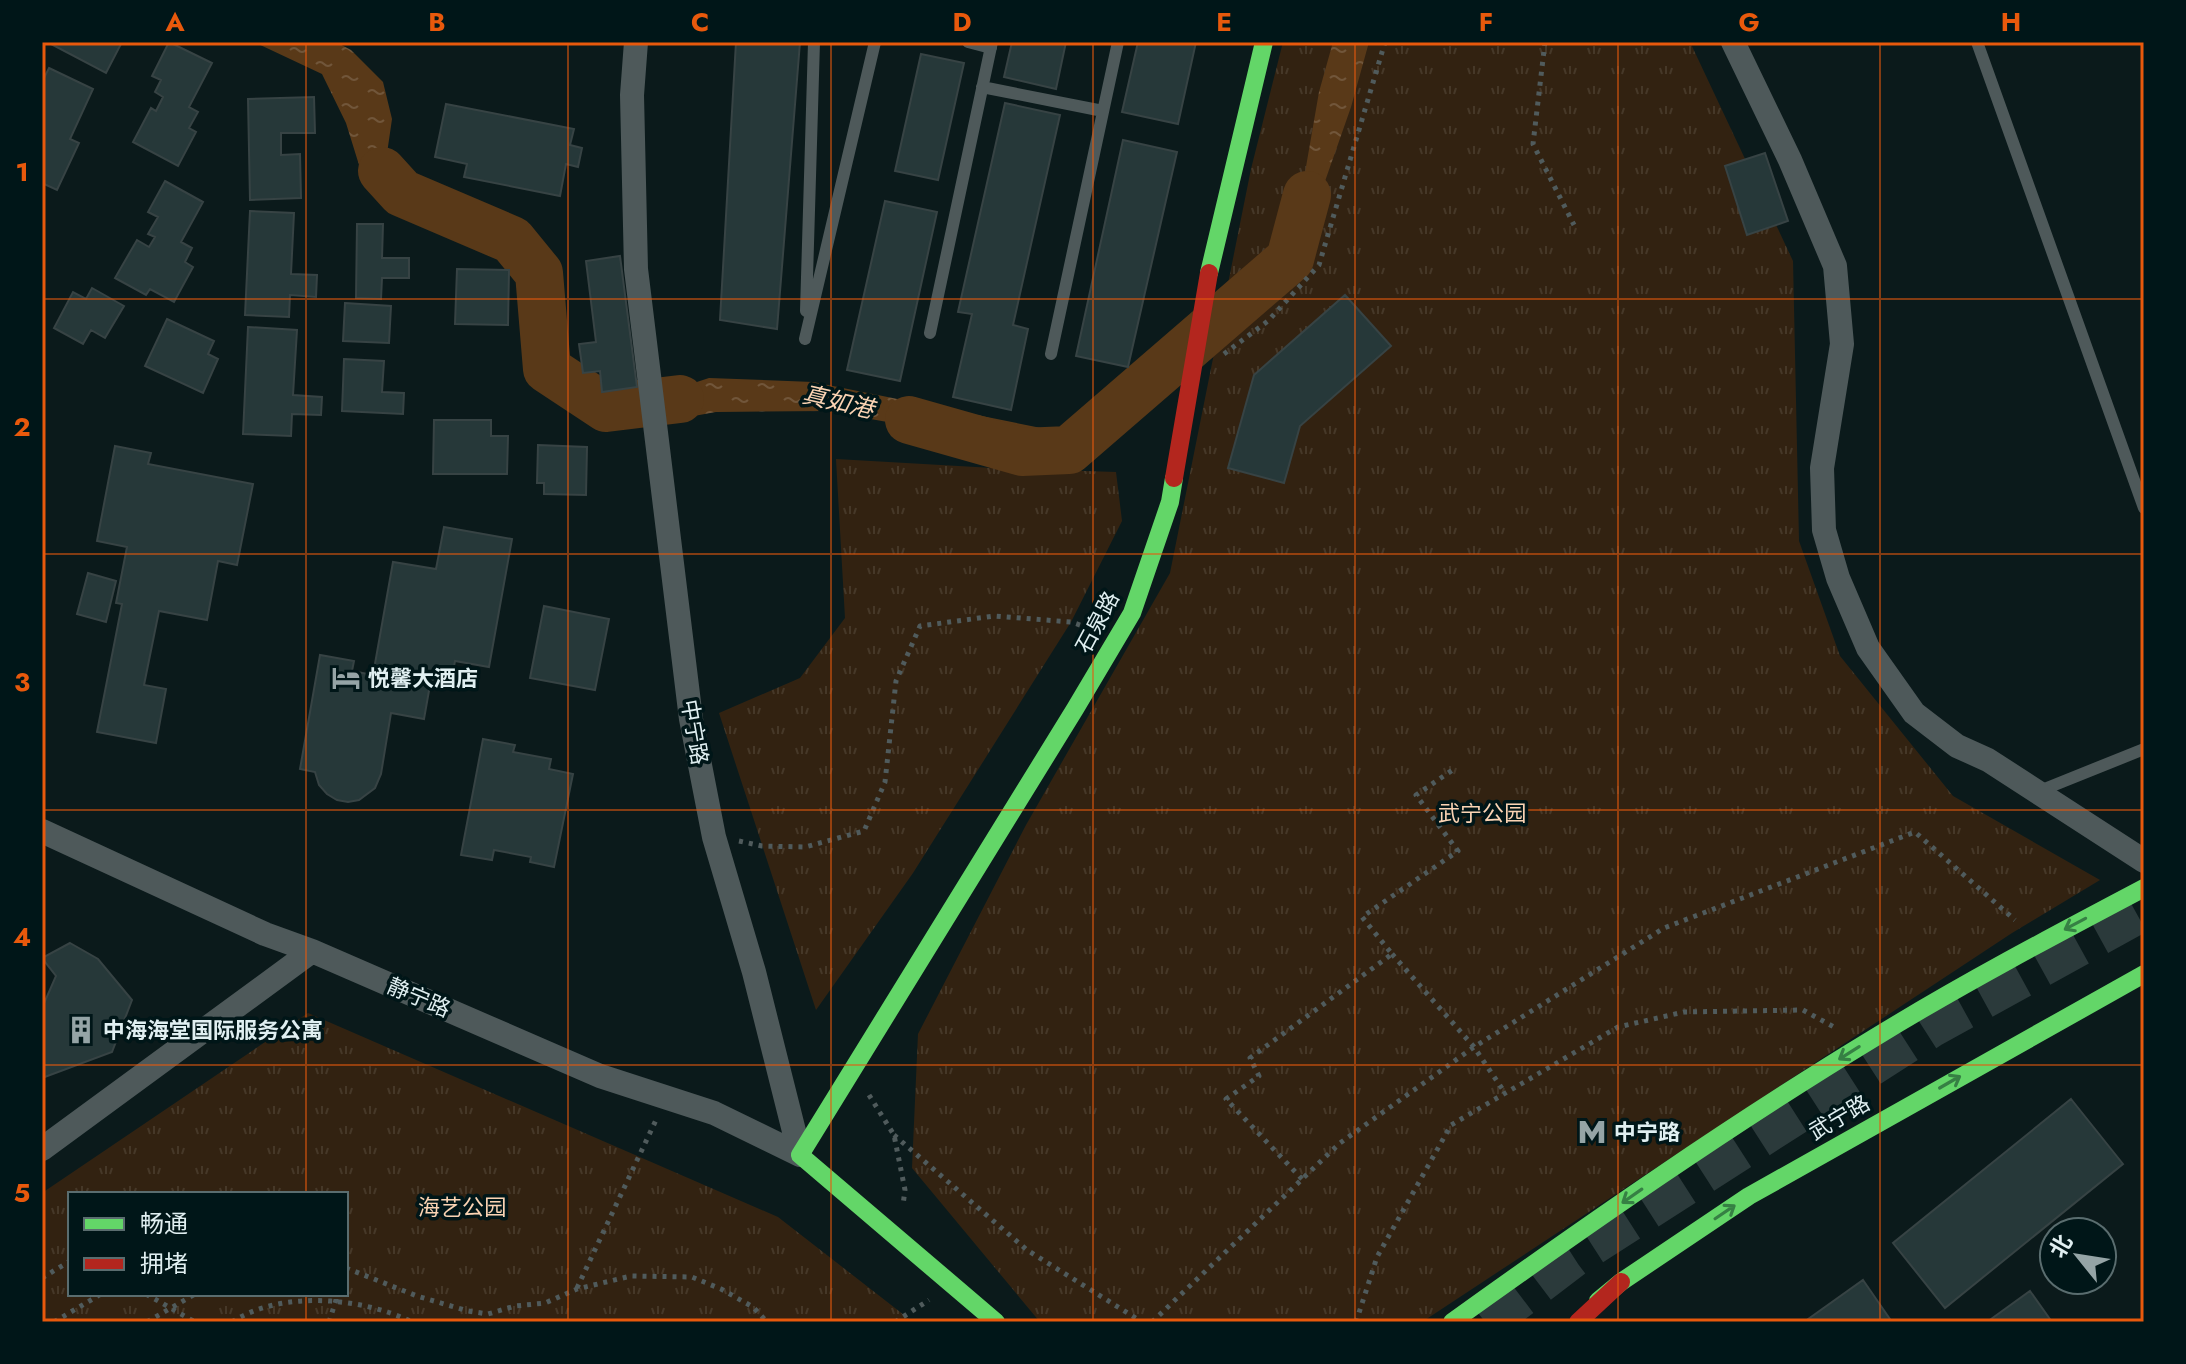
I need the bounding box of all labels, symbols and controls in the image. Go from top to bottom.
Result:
text: A [164,3,185,41]
text: B [428,3,446,41]
text: C [691,3,709,41]
text: D [952,3,972,41]
text: E [1216,3,1232,41]
text: F [1479,3,1493,41]
text: G [1738,3,1760,41]
text: H [2001,3,2021,41]
text: 1 [15,153,29,191]
water label: 真如港 [799,376,880,427]
text: 2 [13,408,31,446]
street label: 石泉路 [1067,585,1127,659]
place label: 悦馨大酒店 [368,662,478,694]
text: 3 [14,663,30,701]
hotel icon: 悦馨大酒店 [331,663,361,693]
street label: 中宁路 [674,697,716,767]
park label: 武宁公园 [1438,797,1526,829]
one-way arrow [2063,916,2087,932]
text: 4 [13,918,31,956]
street label: 静宁路 [382,969,456,1025]
place label: 中海海堂国际服务公寓 [103,1014,323,1046]
building icon: 中海海堂国际服务公寓 [66,1015,96,1045]
one-way arrow [1838,1046,1861,1062]
one-way arrow [1938,1074,1961,1090]
street label: 武宁路 [1802,1087,1876,1147]
place label: 中宁路 [1614,1116,1680,1148]
metro station icon: 中宁路 [1577,1117,1607,1147]
text: 5 [14,1174,30,1212]
one-way arrow [1621,1188,1643,1204]
park label: 海艺公园 [418,1191,506,1223]
legend [68,1192,348,1296]
one-way arrow [1713,1204,1736,1220]
text: 畅通 [140,1206,188,1241]
north arrow [2038,1216,2118,1296]
text: 北 [2041,1228,2080,1264]
text: 拥堵 [140,1246,188,1281]

